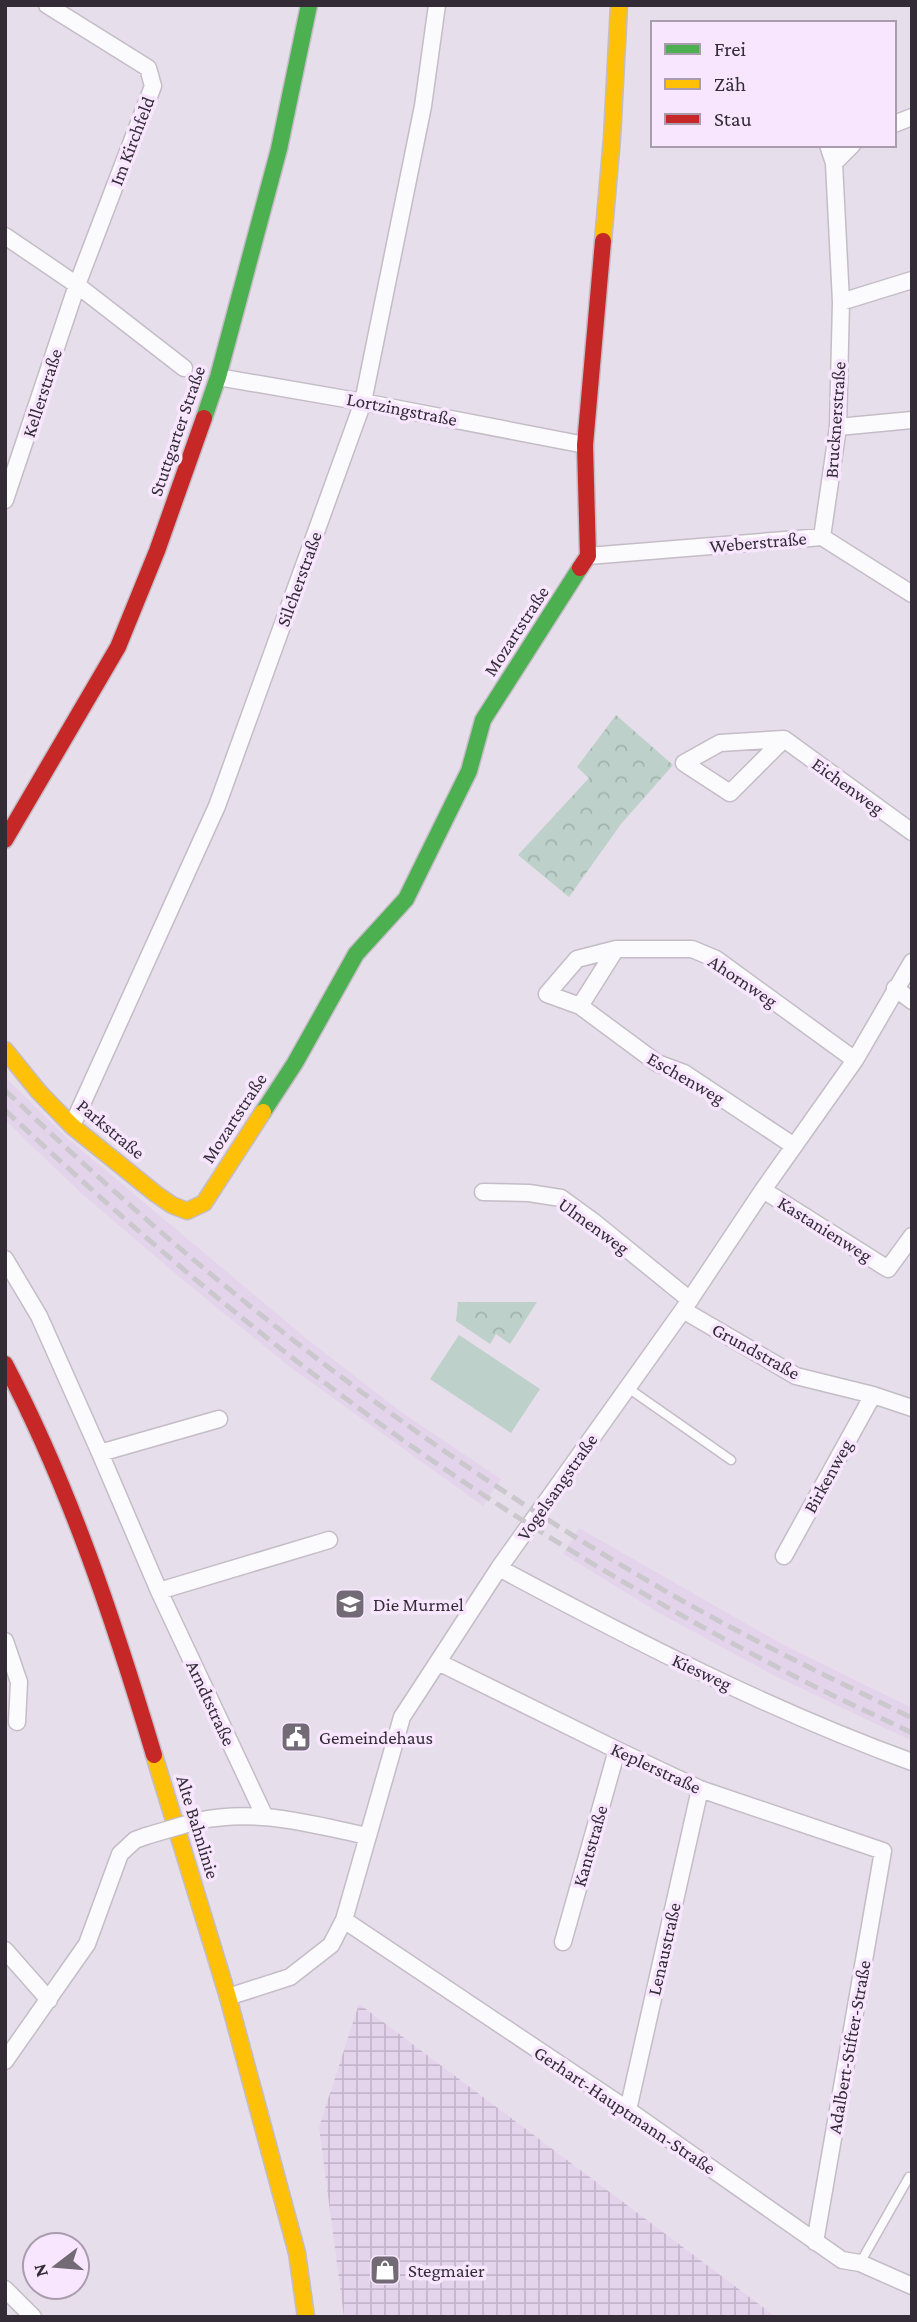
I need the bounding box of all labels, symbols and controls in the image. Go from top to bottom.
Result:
legend [651,21,896,147]
text: Frei [714,37,746,61]
text: Zäh [714,72,746,96]
street label: Im Kirchfeld [105,94,159,188]
text: Stau [714,107,752,131]
street label: Kellerstraße [18,346,66,440]
street label: Brucknerstraße [820,361,850,479]
street label: Stuttgarter Straße [145,363,209,499]
street label: Lortzingstraße [345,388,459,430]
street label: Weberstraße [709,527,807,557]
street label: Silcherstraße [272,529,326,629]
street label: Mozartstraße [479,582,553,680]
street label: Eichenweg [808,753,888,819]
street label: Ahornweg [705,950,781,1012]
street label: Eschenweg [644,1047,728,1109]
street label: Mozartstraße [197,1069,271,1167]
street label: Parkstraße [73,1095,149,1163]
street label: Kastanienweg [774,1192,876,1266]
street label: Ulmenweg [554,1193,634,1259]
street label: Grundstraße [709,1318,803,1384]
street label: Vogelsangstraße [512,1430,602,1544]
street label: Birkenweg [799,1436,857,1516]
school or university icon: Die Murmel [333,1587,367,1621]
place label: Die Murmel [373,1594,464,1615]
street label: Kiesweg [669,1649,735,1695]
street label: Arndtstraße [182,1657,240,1749]
public building icon: Gemeindehaus [279,1720,313,1754]
place label: Gemeindehaus [319,1727,433,1748]
street label: Keplerstraße [608,1738,704,1798]
street label: Alte Bahnlinie [172,1773,224,1881]
street label: Kantstraße [568,1803,612,1889]
street label: Lenaustraße [643,1900,685,1998]
street label: Adalbert-Stifter-Straße [823,1959,875,2135]
street label: Gerhart-Hauptmann-Straße [530,2041,720,2179]
north arrow [21,2231,91,2301]
shop icon: Stegmaier [368,2253,402,2287]
place label: Stegmaier [408,2260,485,2281]
text: N [28,2261,52,2280]

